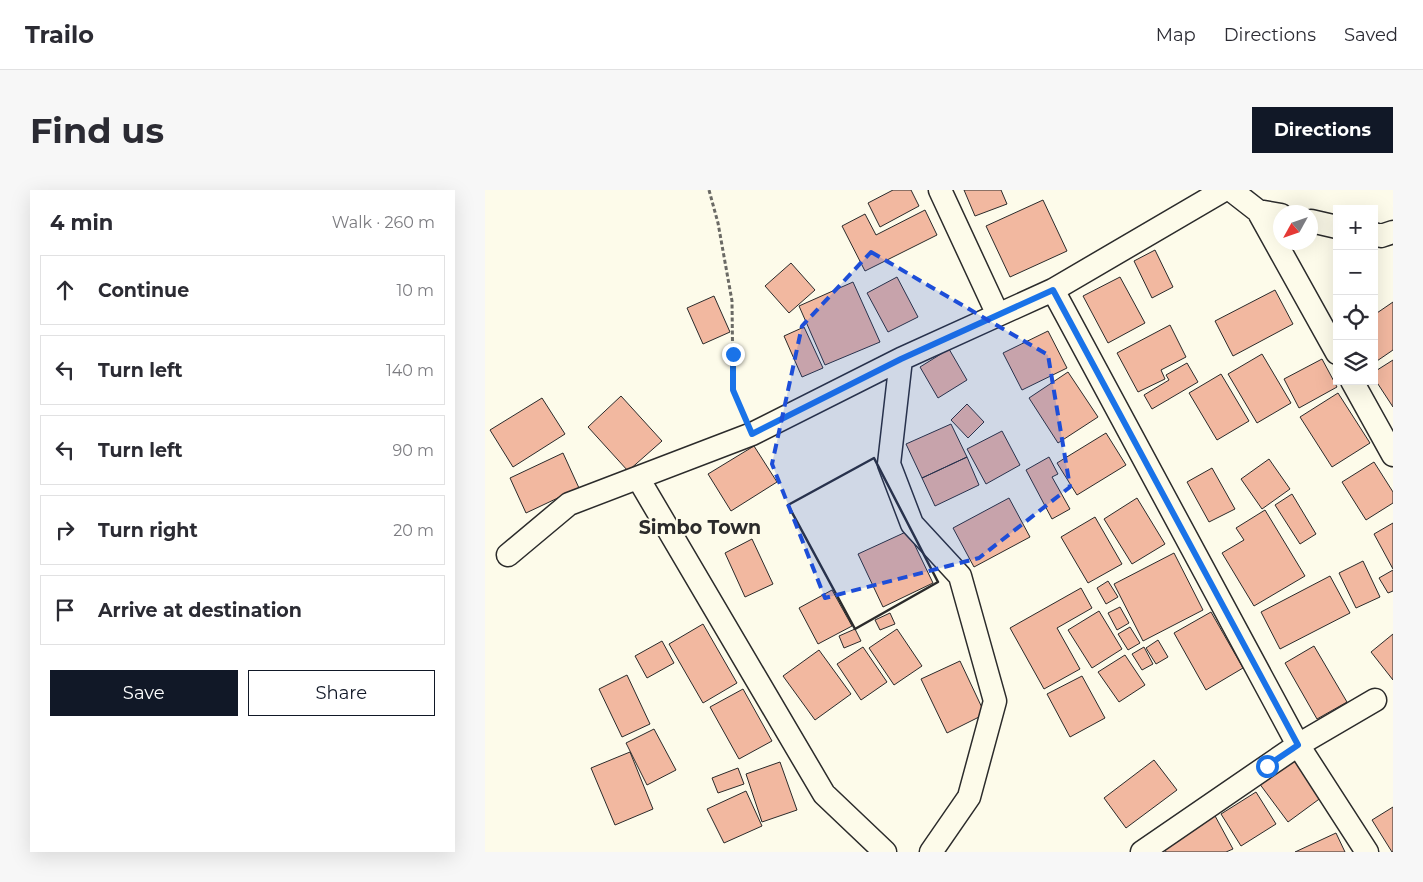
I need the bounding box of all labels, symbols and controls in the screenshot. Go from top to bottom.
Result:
text: Trailo [25,20,94,49]
text: Map [1156,24,1196,46]
text: Directions [1224,24,1316,46]
text: Saved [1344,24,1398,46]
button: Directions [1252,107,1393,153]
text: Find us [30,109,164,152]
north arrow [1273,205,1318,250]
map controls [1333,205,1378,385]
button: + [1333,205,1378,250]
text: 4 min [50,210,113,235]
text: Walk · 260 m [332,213,435,232]
button: − [1333,250,1378,295]
icon: ahead [51,276,79,304]
text: Continue [98,279,189,302]
text: 10 m [396,281,434,300]
button: locate [1333,295,1378,340]
button: layers [1333,340,1378,385]
route end [722,343,745,366]
icon: left [51,356,79,384]
text: Turn left [98,359,183,382]
text: 140 m [386,361,434,380]
icon: left [51,436,79,464]
text: Turn left [98,439,183,462]
text: 90 m [392,441,434,460]
icon: right [51,516,79,544]
district label: Simbo Town [639,516,761,539]
text: Turn right [98,519,198,542]
text: 20 m [393,521,434,540]
icon: arrive [51,596,79,624]
text: Arrive at destination [98,599,302,622]
button: Save [50,670,238,716]
button: Share [248,670,435,716]
route start [1256,755,1279,778]

